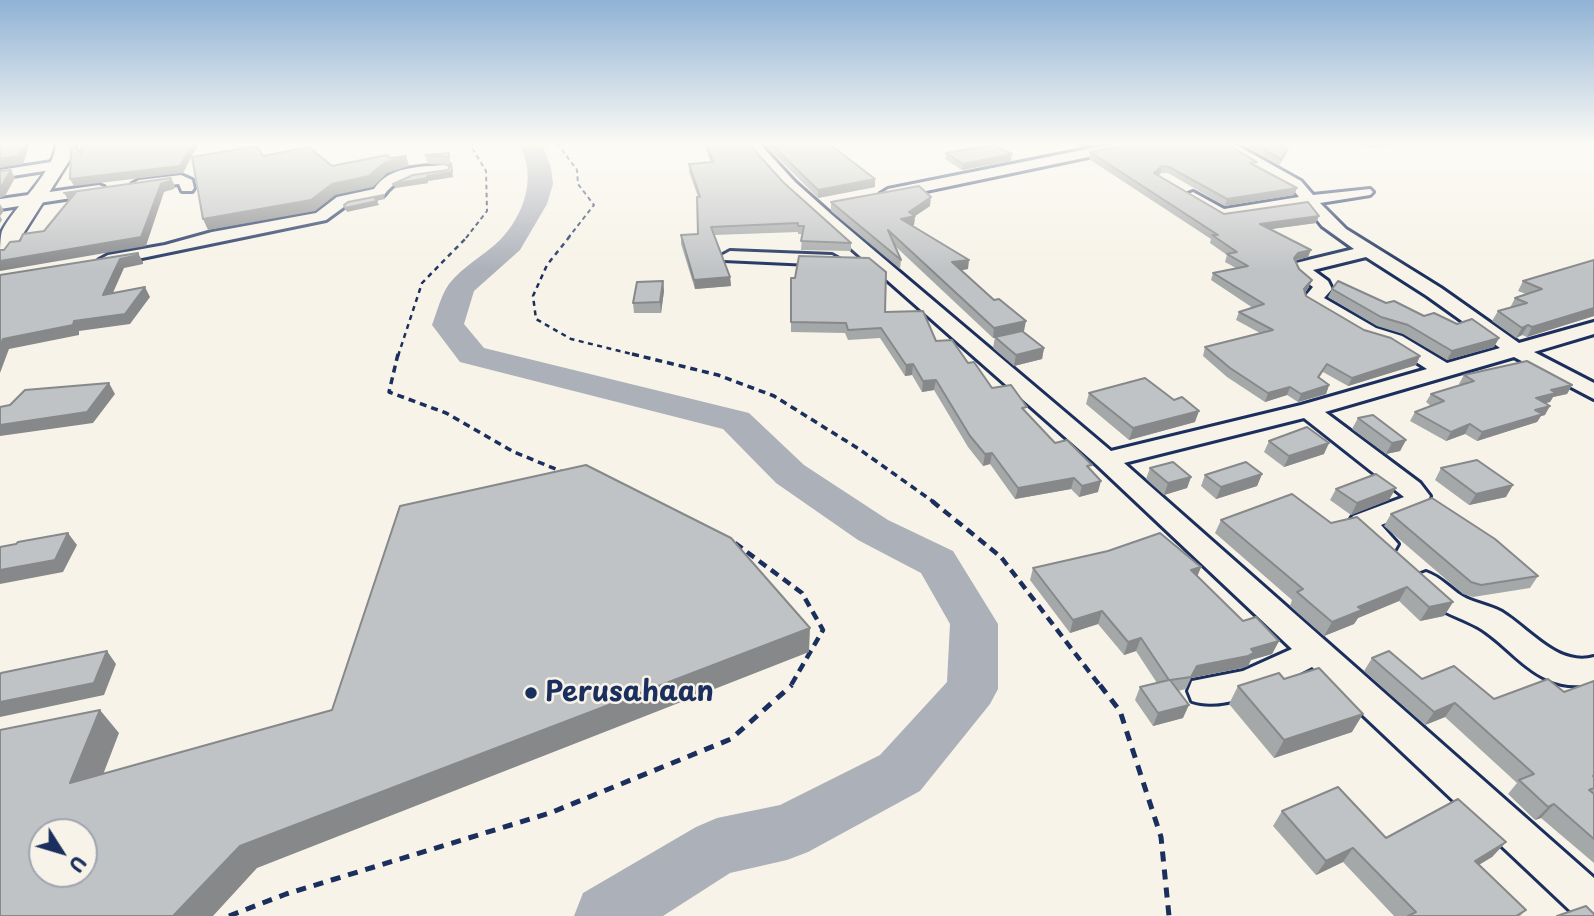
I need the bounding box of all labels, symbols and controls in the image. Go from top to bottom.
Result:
place label: Perusahaan [545,676,714,710]
marker: Perusahaan [523,685,539,701]
north arrow [28,818,98,888]
text: U [63,850,94,879]

